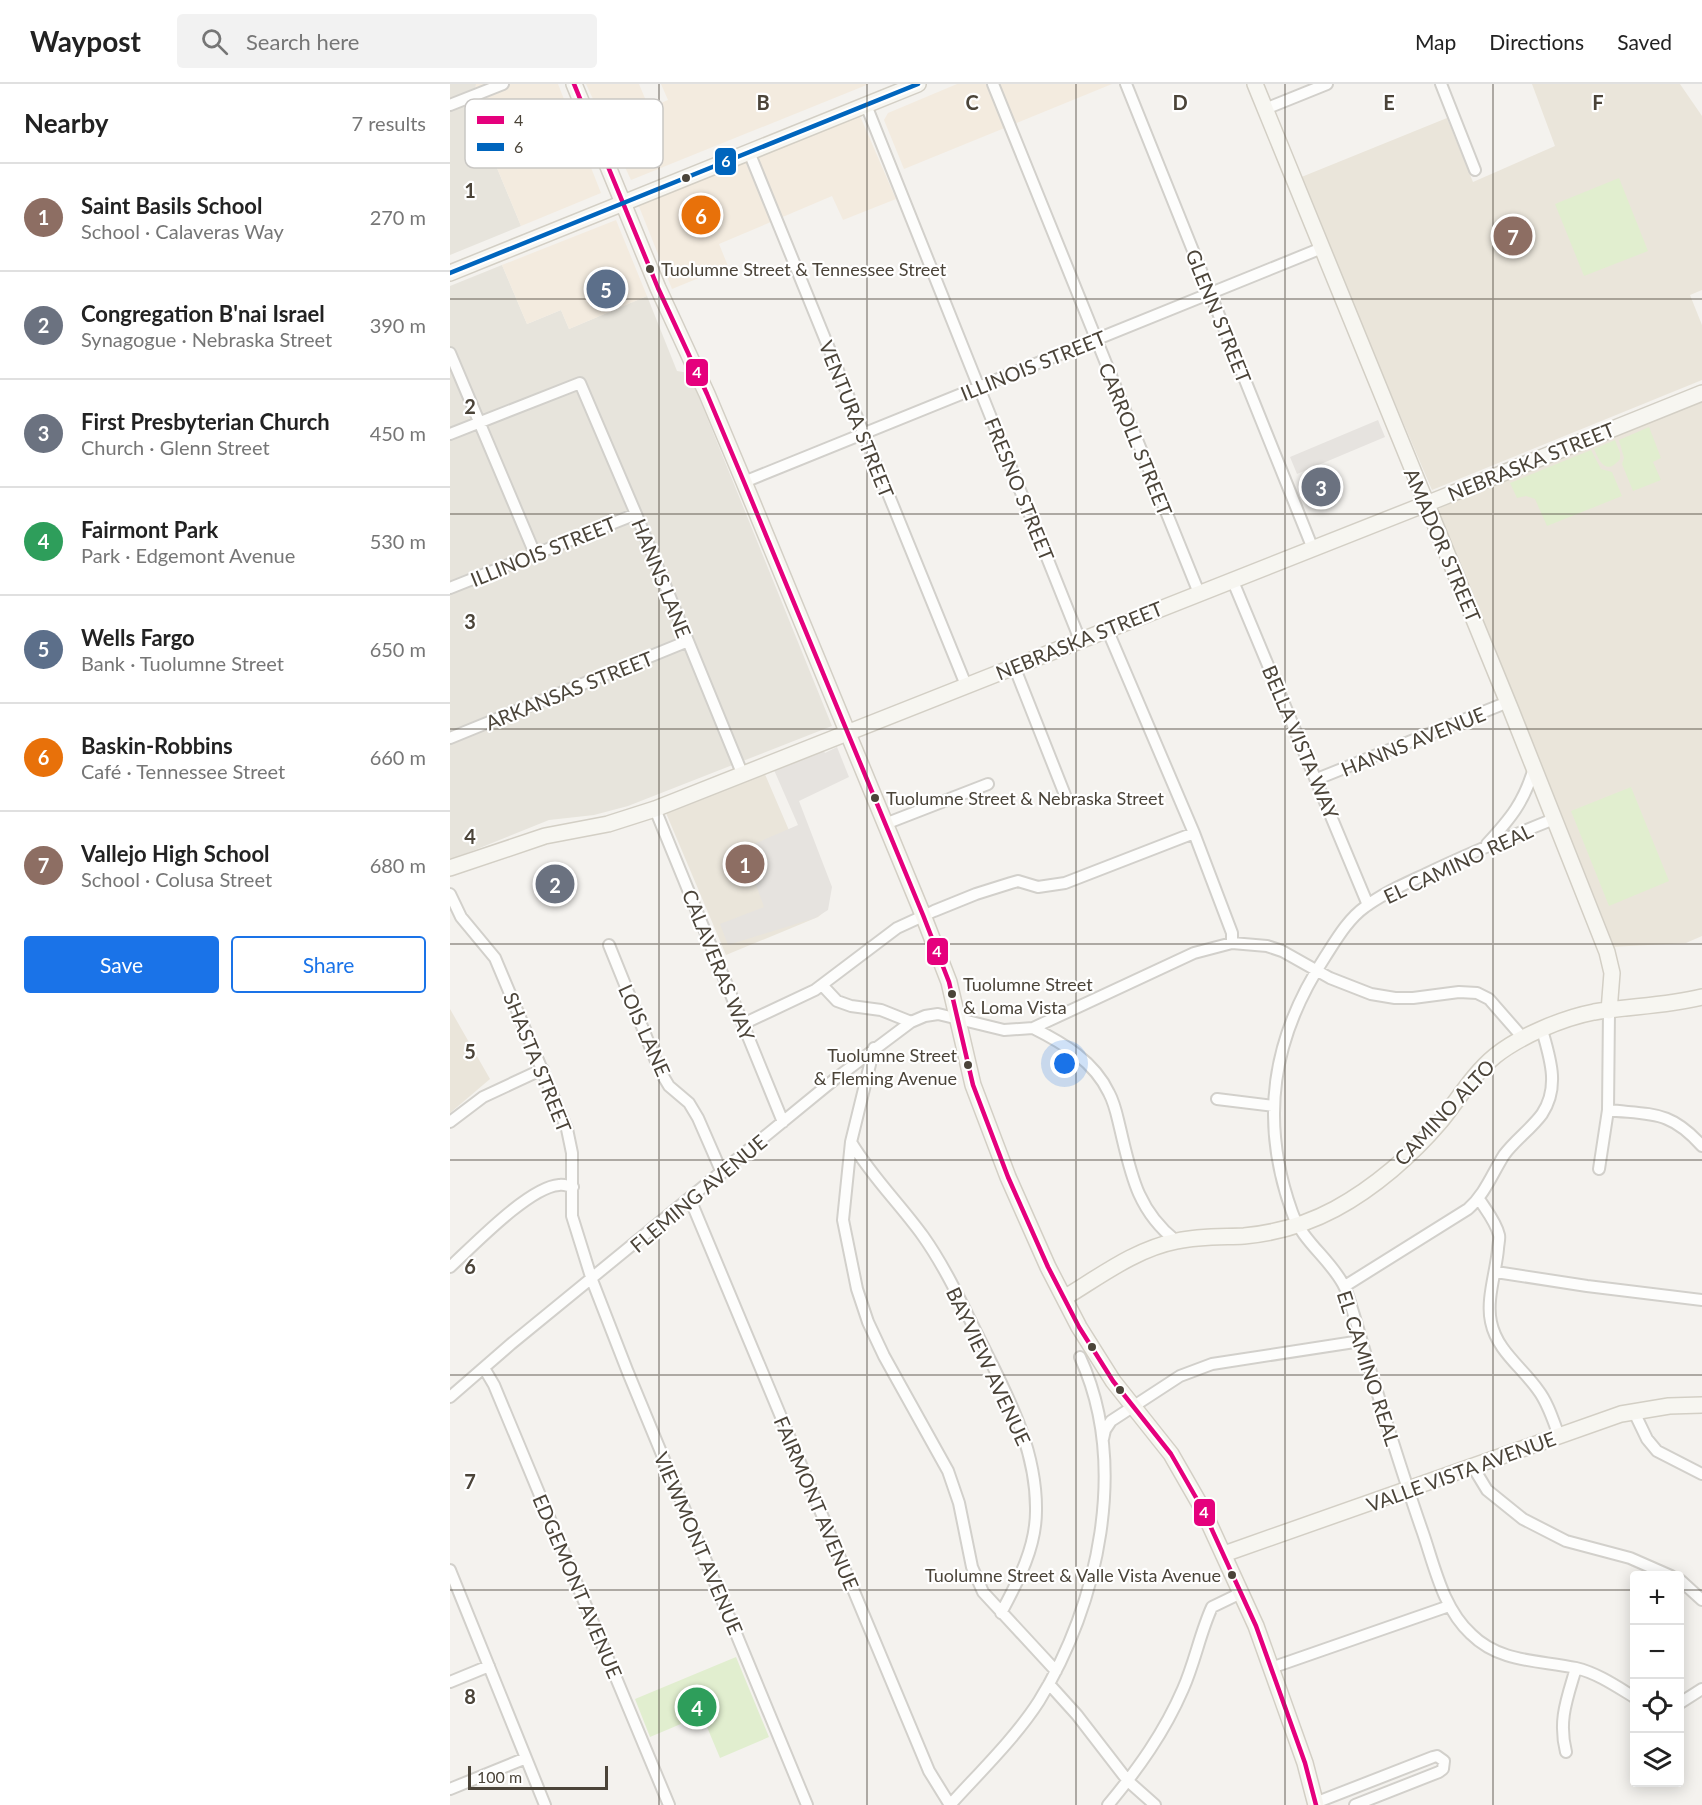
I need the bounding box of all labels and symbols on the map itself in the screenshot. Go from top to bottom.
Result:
text: B [756,90,770,114]
text: C [965,90,979,114]
text: D [1172,90,1188,114]
text: E [1383,90,1395,114]
text: F [1592,90,1604,114]
legend [465,99,663,168]
text: 4 [514,110,523,129]
text: 6 [514,137,523,156]
line badge: 6 [714,147,737,176]
text: 6 [721,151,731,170]
unlabelled marker [680,172,692,184]
text: 1 [464,178,476,202]
pin: 6 [682,192,720,238]
pin: 7 [1494,214,1532,258]
street label: GLENN STREET [1181,246,1257,387]
place label: Tuolumne Street & Tennessee Street [661,258,947,280]
marker: Tuolumne Street & Tennessee Street [644,263,656,275]
pin: 5 [586,266,626,312]
street label: ILLINOIS STREET [957,325,1109,405]
street label: VENTURA STREET [815,337,900,501]
line badge: 4 [685,358,709,387]
street label: CARROLL STREET [1094,359,1178,519]
text: 4 [692,362,702,381]
text: 2 [464,394,476,418]
street label: FRESNO STREET [980,414,1060,564]
street label: NEBRASKA STREET [1444,416,1618,505]
pin: 3 [1302,464,1340,510]
street label: AMADOR STREET [1400,465,1486,626]
street label: ILLINOIS STREET [467,511,619,591]
street label: HANNS LANE [627,515,697,641]
street label: NEBRASKA STREET [992,595,1166,684]
text: 3 [464,609,476,633]
street label: ARKANSAS STREET [482,645,656,735]
street label: BELLA VISTA WAY [1258,661,1344,823]
street label: HANNS AVENUE [1337,701,1489,781]
place label: Tuolumne Street & Nebraska Street [886,787,1164,809]
marker: Tuolumne Street & Nebraska Street [869,792,881,804]
street label: EL CAMINO REAL [1380,818,1536,908]
text: 4 [464,824,476,848]
pin: 1 [726,842,764,886]
pin: 2 [536,862,574,906]
street label: CALAVERAS WAY [678,886,760,1045]
line badge: 4 [926,937,949,966]
text: 4 [932,941,942,960]
place label: Tuolumne Street & Loma Vista [963,973,1093,1018]
street label: LOIS LANE [614,980,676,1080]
street label: SHASTA STREET [499,988,577,1136]
marker: Tuolumne Street & Loma Vista [946,988,958,1000]
text: 5 [464,1039,476,1063]
place label: Tuolumne Street & Fleming Avenue [814,1044,958,1089]
your location [1050,1049,1079,1078]
street label: CAMINO ALTO [1389,1054,1499,1170]
marker: Tuolumne Street & Fleming Avenue [962,1059,974,1071]
street label: FLEMING AVENUE [625,1129,771,1257]
text: 6 [464,1254,476,1278]
street label: BAYVIEW AVENUE [942,1283,1036,1449]
street label: EL CAMINO REAL [1333,1287,1405,1449]
unlabelled marker [1086,1341,1098,1353]
unlabelled marker [1114,1384,1126,1396]
street label: FAIRMONT AVENUE [770,1413,864,1593]
street label: VALLE VISTA AVENUE [1363,1426,1559,1516]
street label: VIEWMONT AVENUE [650,1448,748,1638]
text: 7 [464,1469,476,1493]
street label: EDGEMONT AVENUE [528,1490,628,1682]
line badge: 4 [1193,1498,1216,1527]
text: 4 [1199,1502,1209,1521]
place label: Tuolumne Street & Valle Vista Avenue [925,1564,1221,1586]
marker: Tuolumne Street & Valle Vista Avenue [1226,1569,1238,1581]
text: 8 [464,1684,476,1708]
pin: 4 [678,1684,716,1730]
scale bar [468,1763,608,1790]

